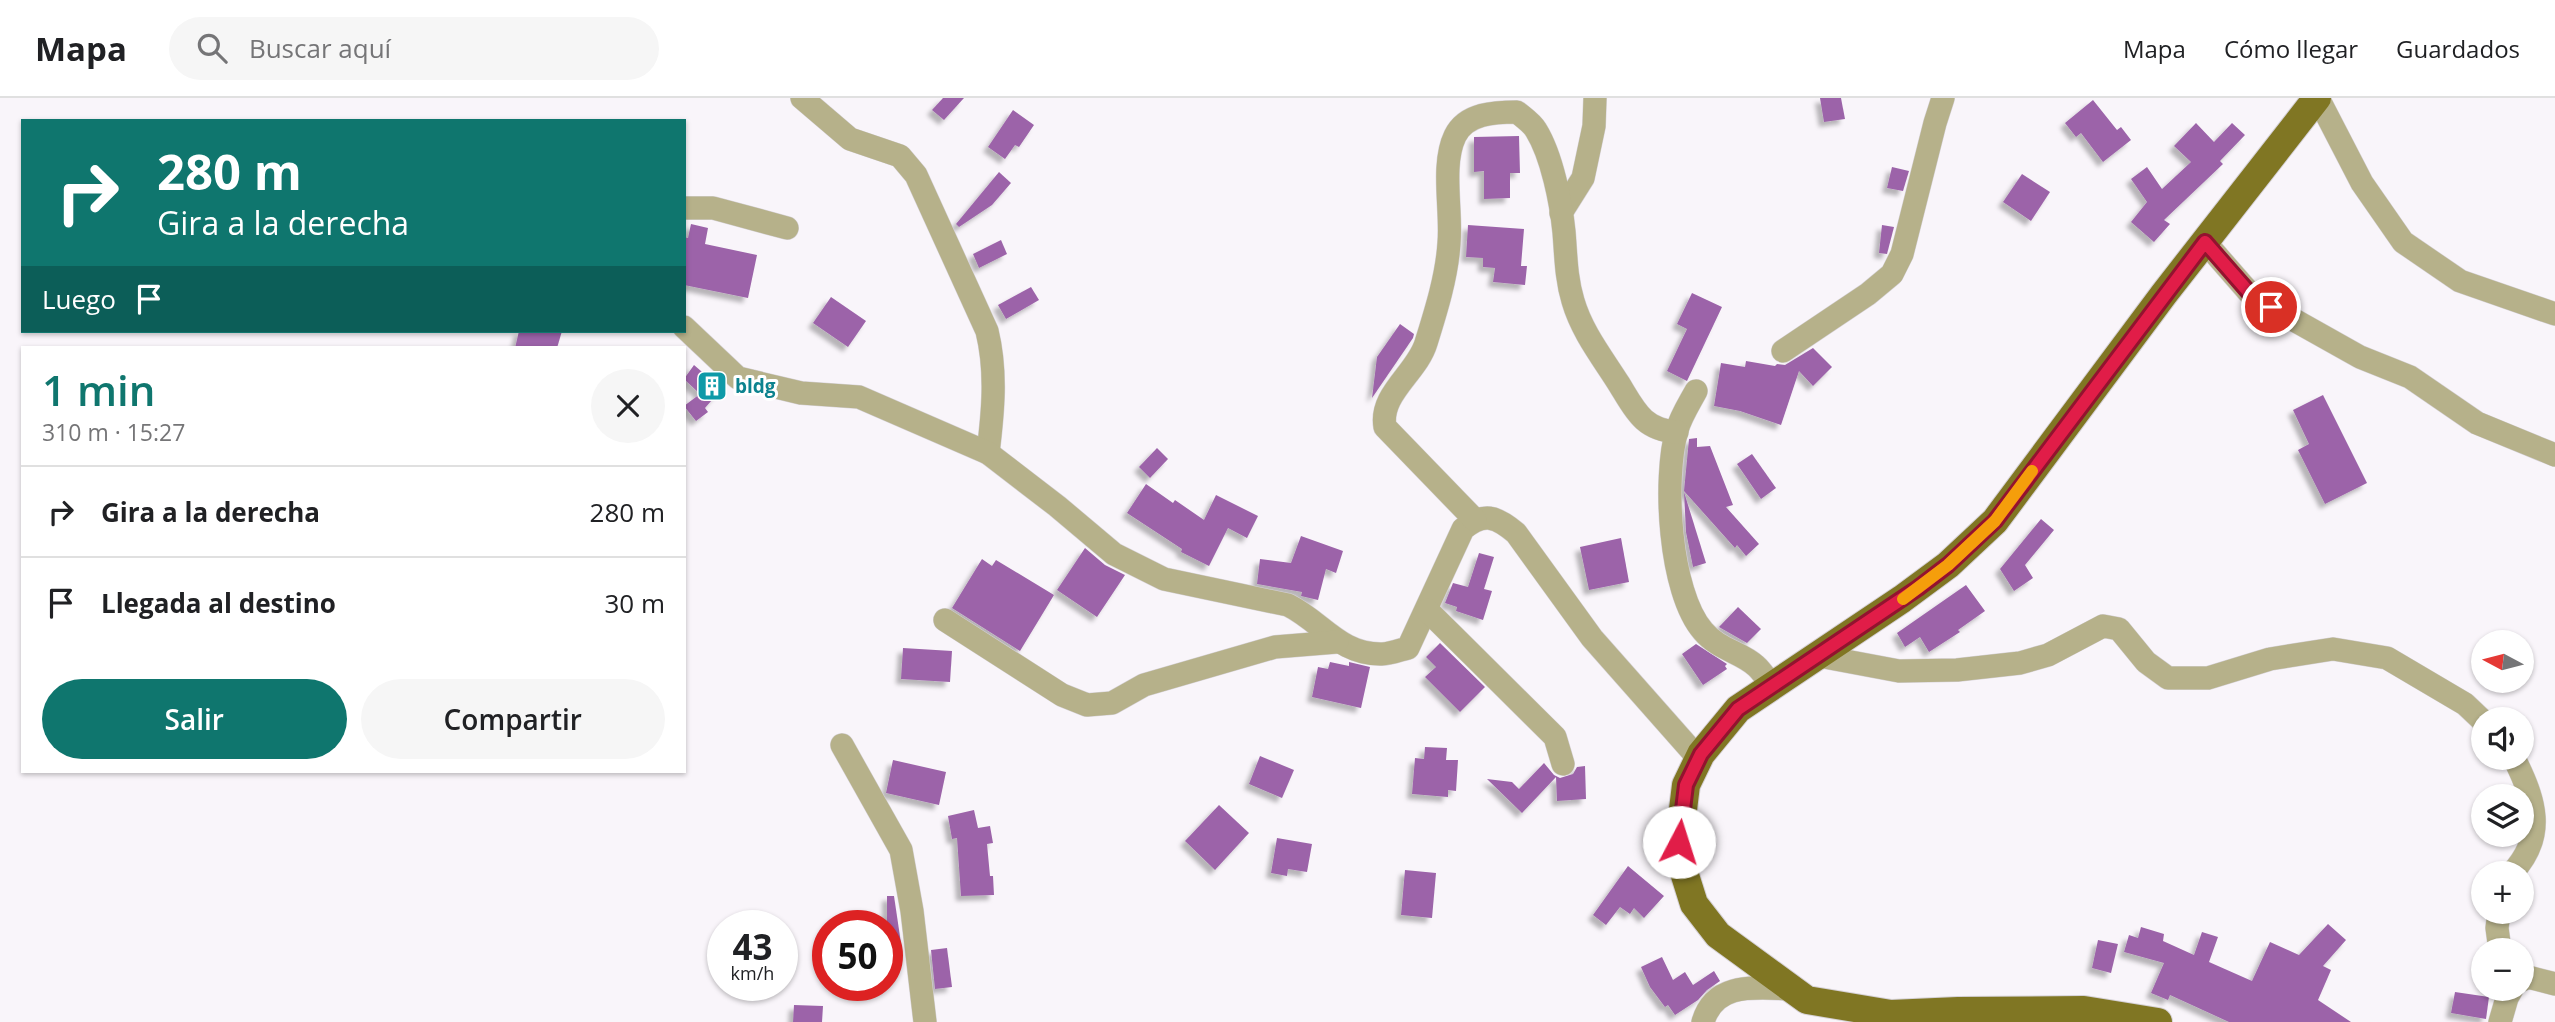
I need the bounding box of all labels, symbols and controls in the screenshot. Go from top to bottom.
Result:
search box [169,17,659,80]
text: Mapa [35,26,127,71]
icon: search [193,29,231,67]
text: Buscar aquí [249,30,391,66]
text: Mapa [2123,32,2186,65]
text: Cómo llegar [2224,32,2358,65]
text: Guardados [2396,32,2520,65]
text: 280 m [157,138,302,204]
icon: right [42,147,133,238]
text: Gira a la derecha [157,201,409,244]
pin [2241,277,2301,337]
icon: arrive [130,280,168,318]
text: Luego [42,281,116,317]
icon: arrive [2252,288,2290,326]
text: 1 min [42,361,155,418]
button: close [591,369,665,443]
building icon: bldg [695,369,729,403]
place label: bldg [735,373,776,399]
text: 310 m · 15:27 [42,416,185,448]
icon: right [42,493,80,531]
text: Gira a la derecha [101,494,320,530]
text: 280 m [590,494,665,530]
icon: arrive [42,584,80,622]
text: Llegada al destino [101,585,336,621]
text: 30 m [604,585,665,621]
north arrow [2471,630,2534,693]
map controls [2471,630,2534,1001]
button: Salir [42,679,347,759]
button: Compartir [361,679,665,759]
button: sound [2471,707,2534,770]
button: layers [2471,784,2534,847]
position arrow [1642,805,1716,879]
button: + [2471,861,2534,924]
speed limit sign: 50 [812,910,903,1001]
text: 43 [732,923,773,970]
button: − [2471,938,2534,1001]
text: km/h [731,961,774,985]

